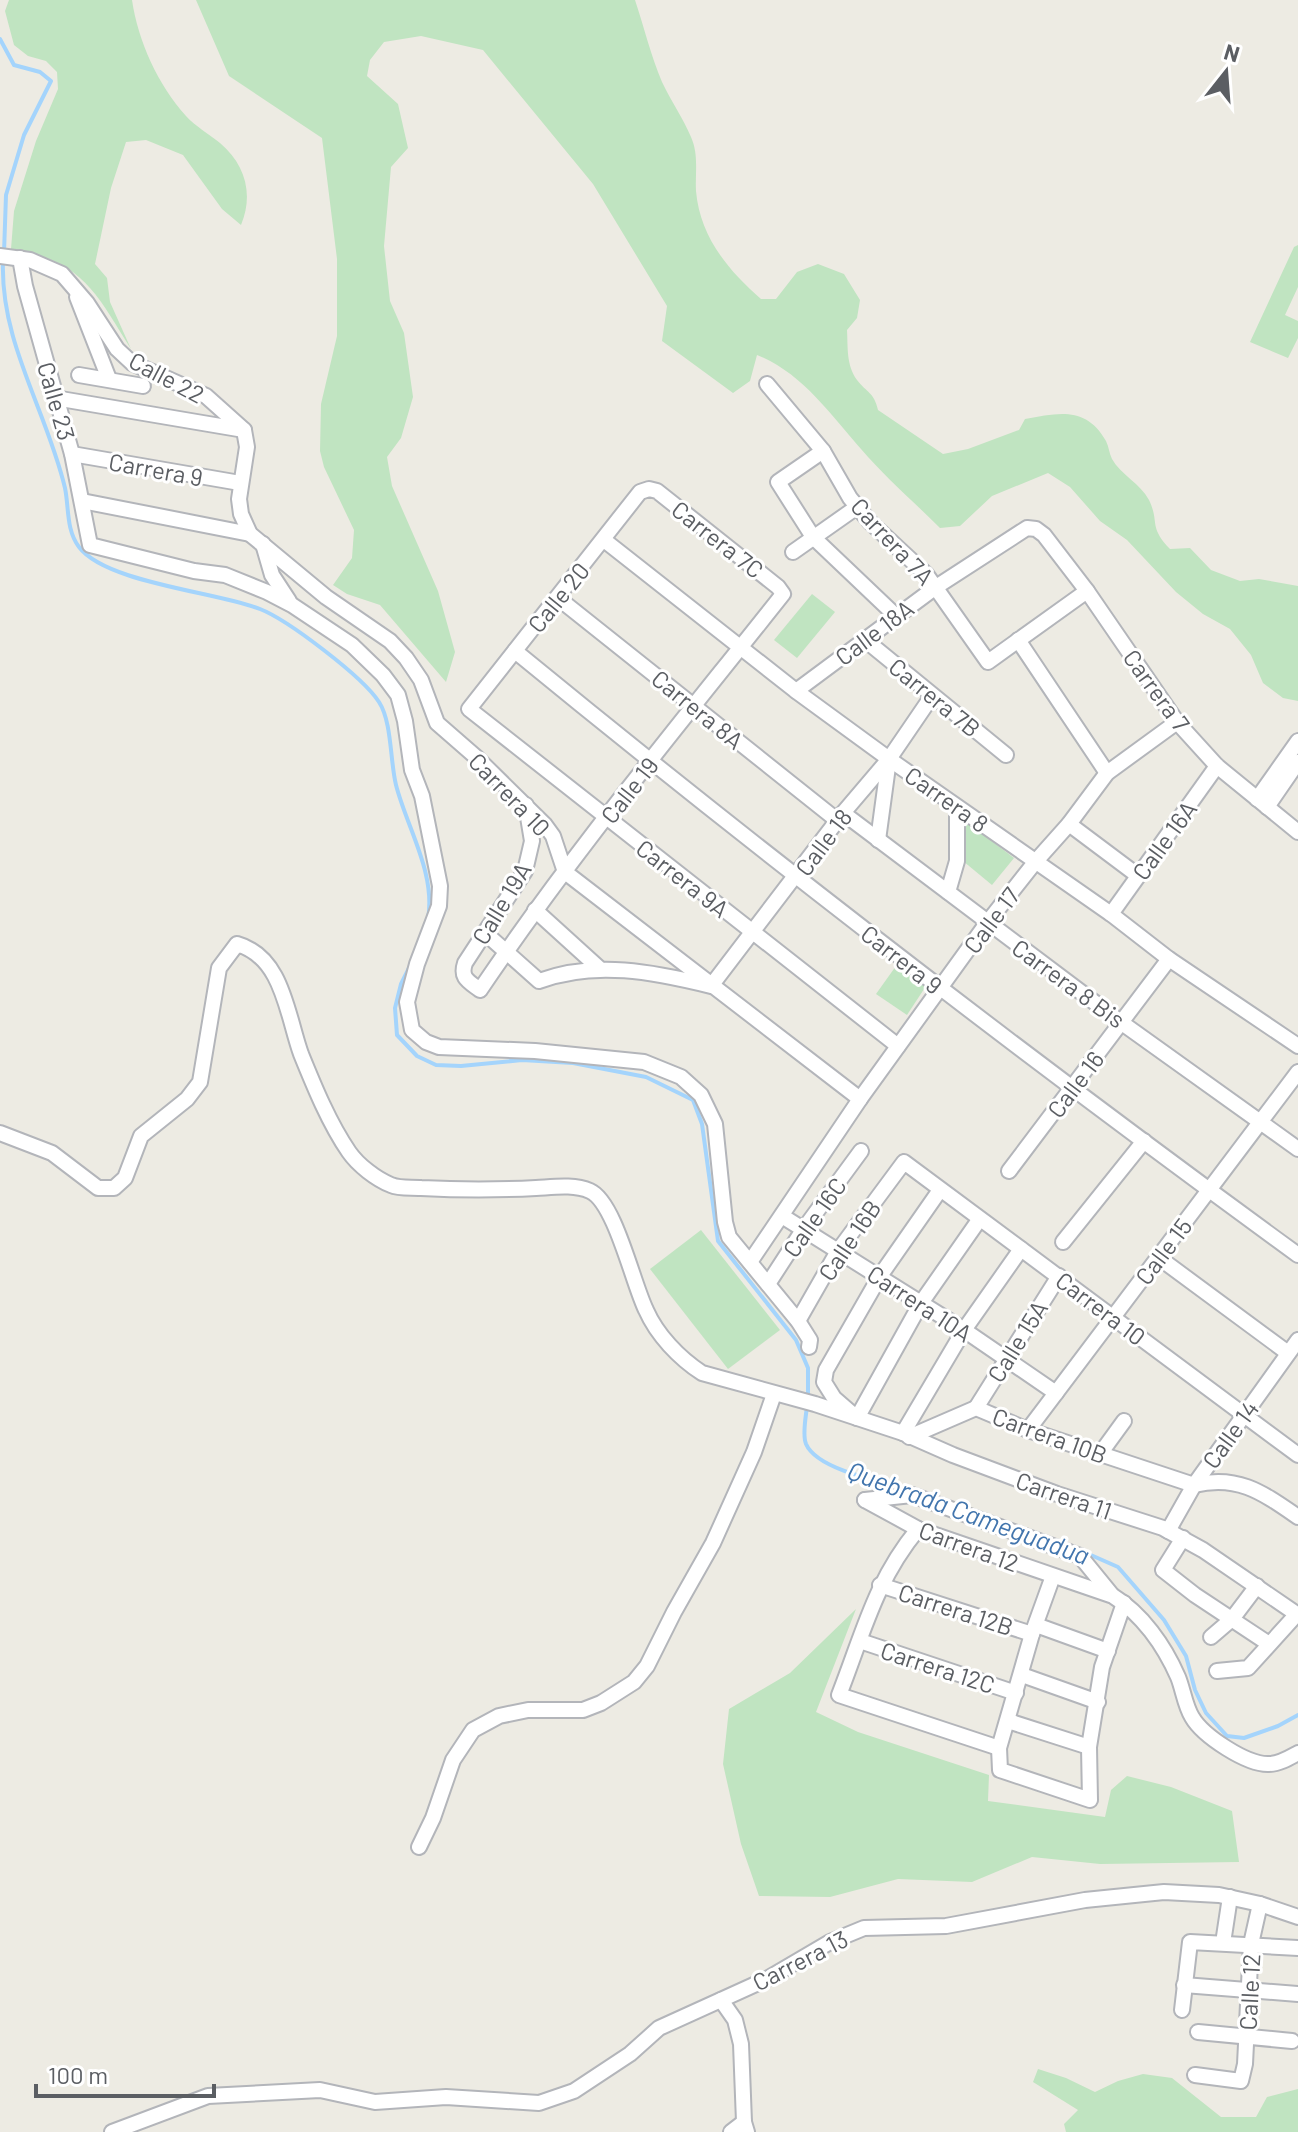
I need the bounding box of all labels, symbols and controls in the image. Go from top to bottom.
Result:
north arrow [1186,32,1266,112]
text: N [1221,37,1243,66]
street label: Calle 22 [124,345,210,409]
street label: Calle 23 [32,358,82,444]
street label: Carrera 9 [107,446,205,492]
street label: Carrera 7A [845,491,941,591]
street label: Carrera 7C [666,494,770,584]
street label: Calle 20 [521,556,595,638]
street label: Calle 18A [829,593,919,671]
street label: Carrera 7 [1118,643,1196,737]
street label: Carrera 7B [884,651,986,743]
street label: Carrera 8A [646,663,750,755]
street label: Carrera 10 [463,746,557,842]
street label: Calle 19 [594,751,664,829]
street label: Carrera 8 [900,760,994,838]
street label: Calle 16A [1126,795,1202,885]
street label: Calle 18 [788,803,858,881]
street label: Carrera 9A [631,833,735,923]
street label: Calle 19A [465,857,537,949]
street label: Calle 17 [957,881,1025,959]
street label: Carrera 9 [856,918,948,1000]
street label: Carrera 8 Bis [1007,932,1131,1034]
street label: Calle 16 [1041,1045,1109,1123]
street label: Calle 16C [776,1172,852,1262]
street label: Calle 16B [812,1194,886,1286]
street label: Calle 15 [1129,1212,1197,1290]
street label: Carrera 10A [862,1258,978,1348]
street label: Carrera 10 [1051,1265,1151,1351]
street label: Calle 15A [981,1295,1053,1387]
street label: Calle 14 [1196,1394,1264,1474]
street label: Carrera 10B [989,1401,1111,1469]
water label: Quebrada Cameguadua [844,1454,1094,1570]
street label: Carrera 11 [1012,1465,1116,1525]
street label: Carrera 12 [915,1515,1023,1577]
street label: Carrera 12B [895,1577,1017,1641]
street label: Carrera 12C [877,1635,999,1699]
street label: Carrera 13 [747,1924,853,1996]
street label: Calle 12 [1233,1953,1265,2031]
scale bar [36,2048,214,2098]
text: 100 m [48,2060,108,2089]

